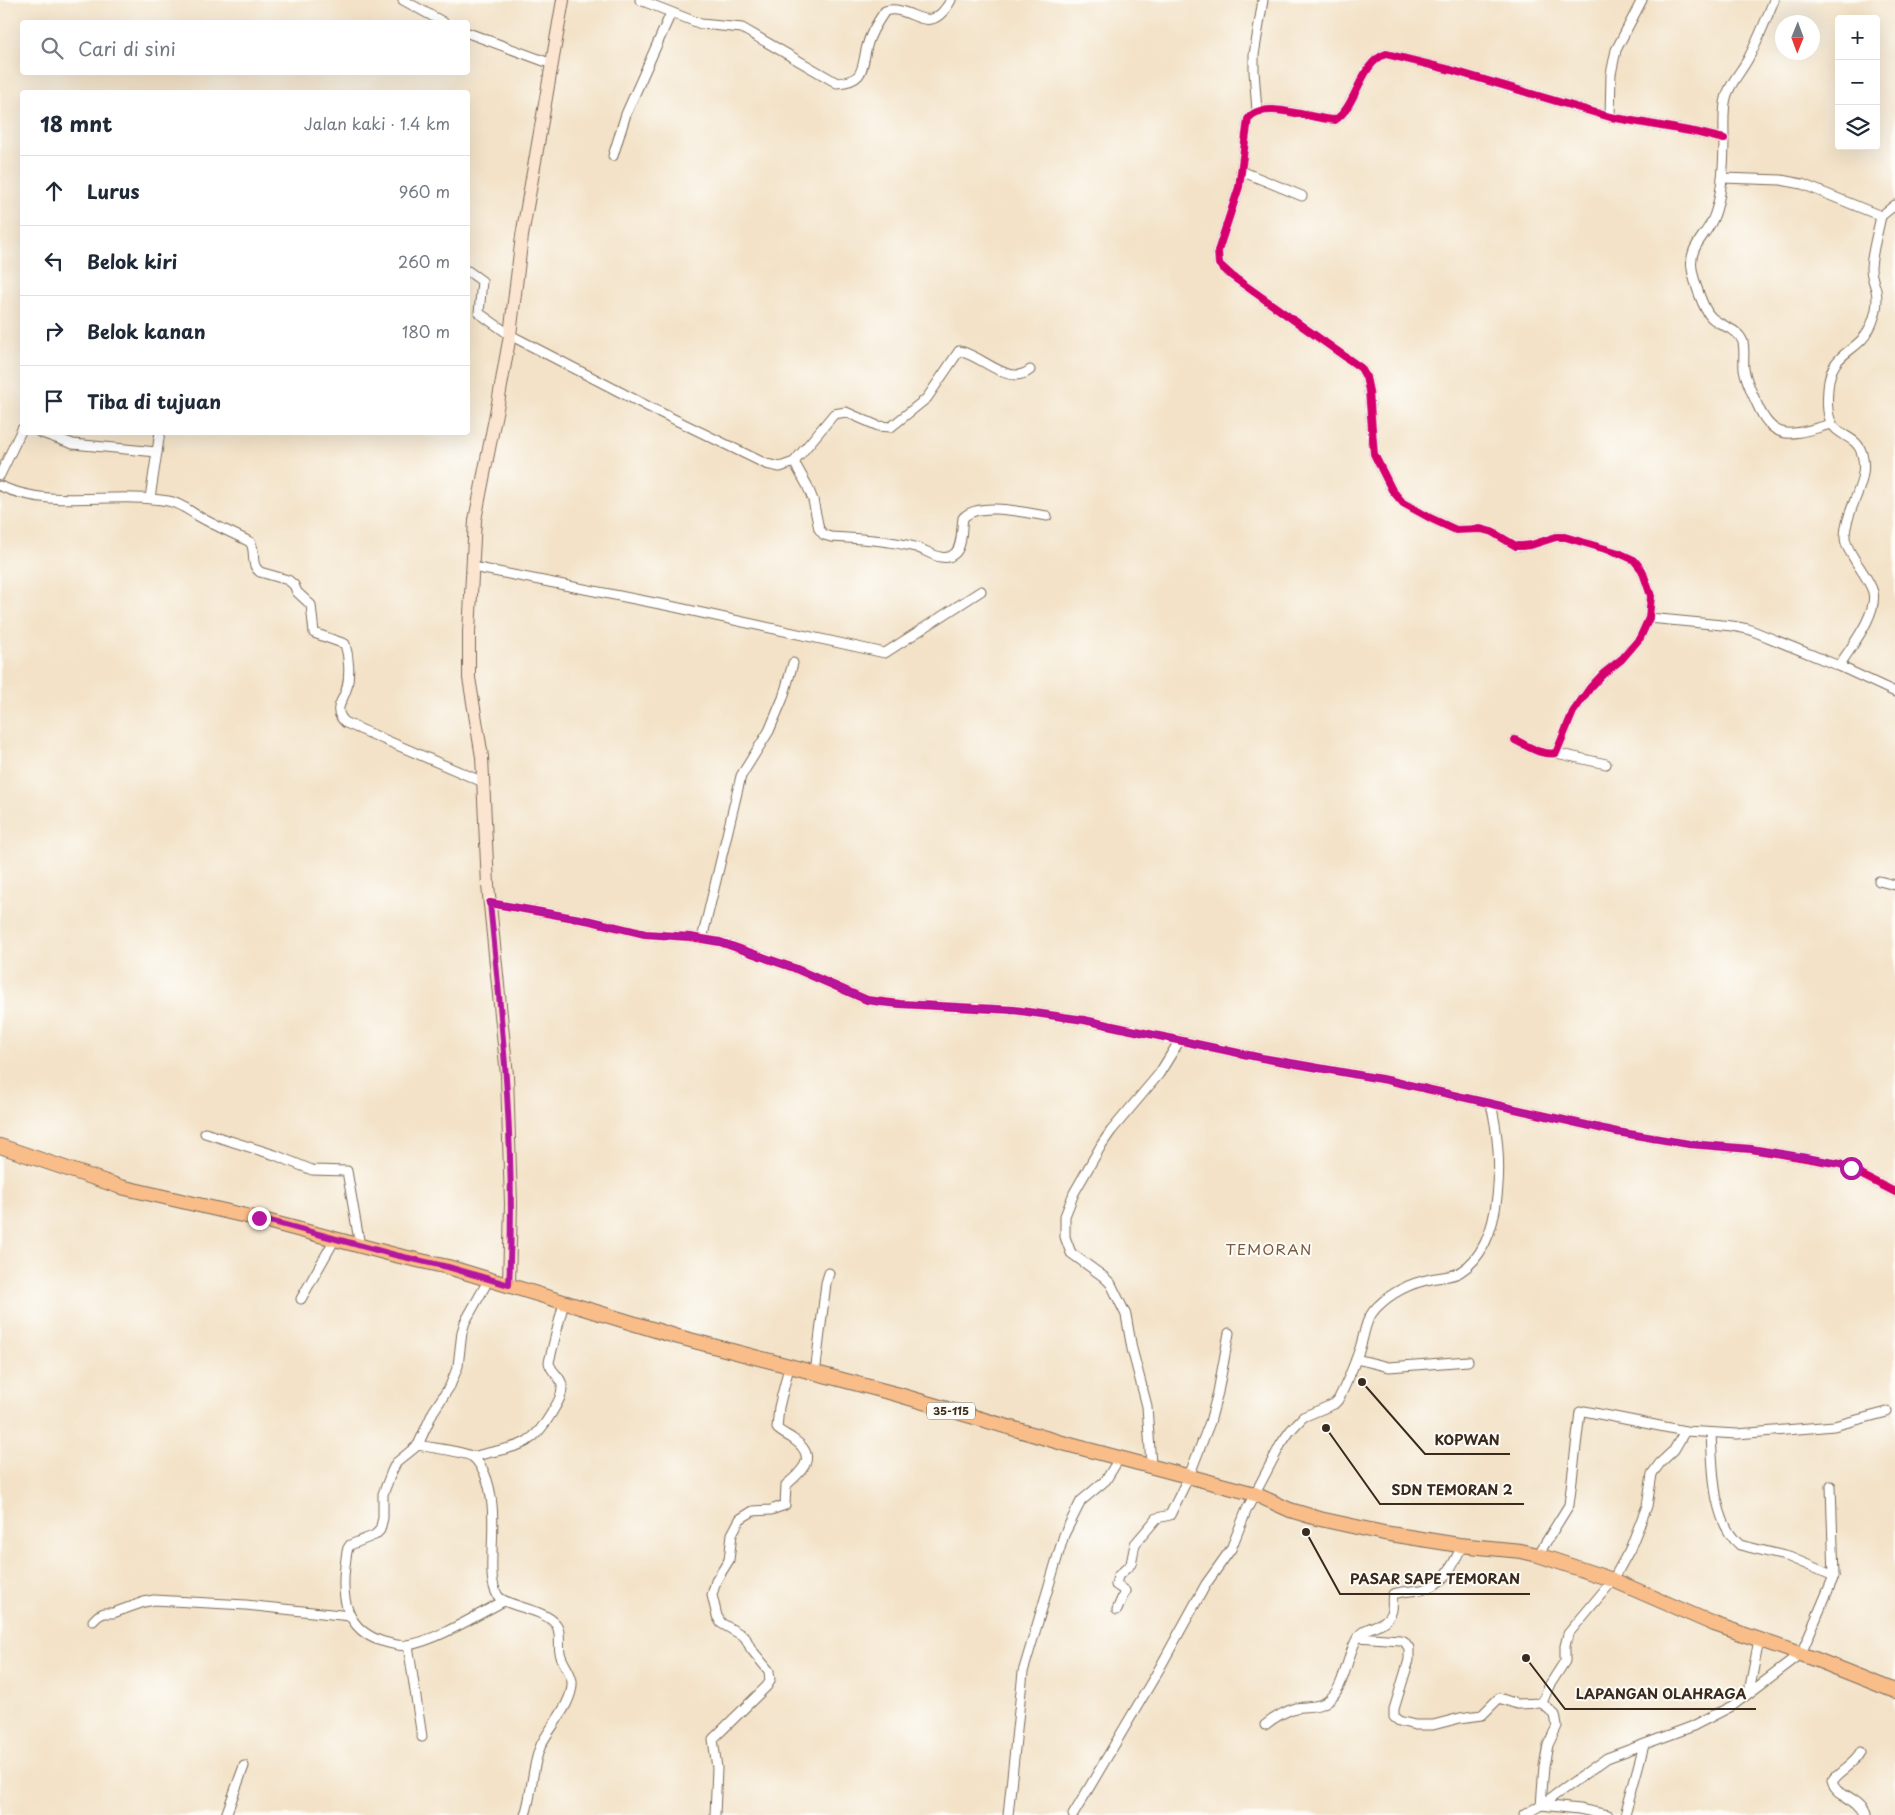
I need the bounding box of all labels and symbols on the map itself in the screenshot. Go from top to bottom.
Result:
north arrow [1775,15,1820,60]
route start [1840,1157,1863,1180]
route end [248,1207,271,1230]
district label: TEMORAN [1226,1237,1312,1260]
road number: 35-115 [927,1402,975,1420]
callout: KOPWAN [1425,1425,1510,1454]
text: KOPWAN [1434,1429,1500,1450]
callout: SDN TEMORAN 2 [1380,1475,1524,1504]
text: SDN TEMORAN 2 [1391,1479,1513,1500]
callout: PASAR SAPE TEMORAN [1340,1565,1530,1594]
text: PASAR SAPE TEMORAN [1350,1568,1520,1589]
callout: LAPANGAN OLAHRAGA [1565,1680,1756,1709]
text: LAPANGAN OLAHRAGA [1576,1683,1746,1704]

